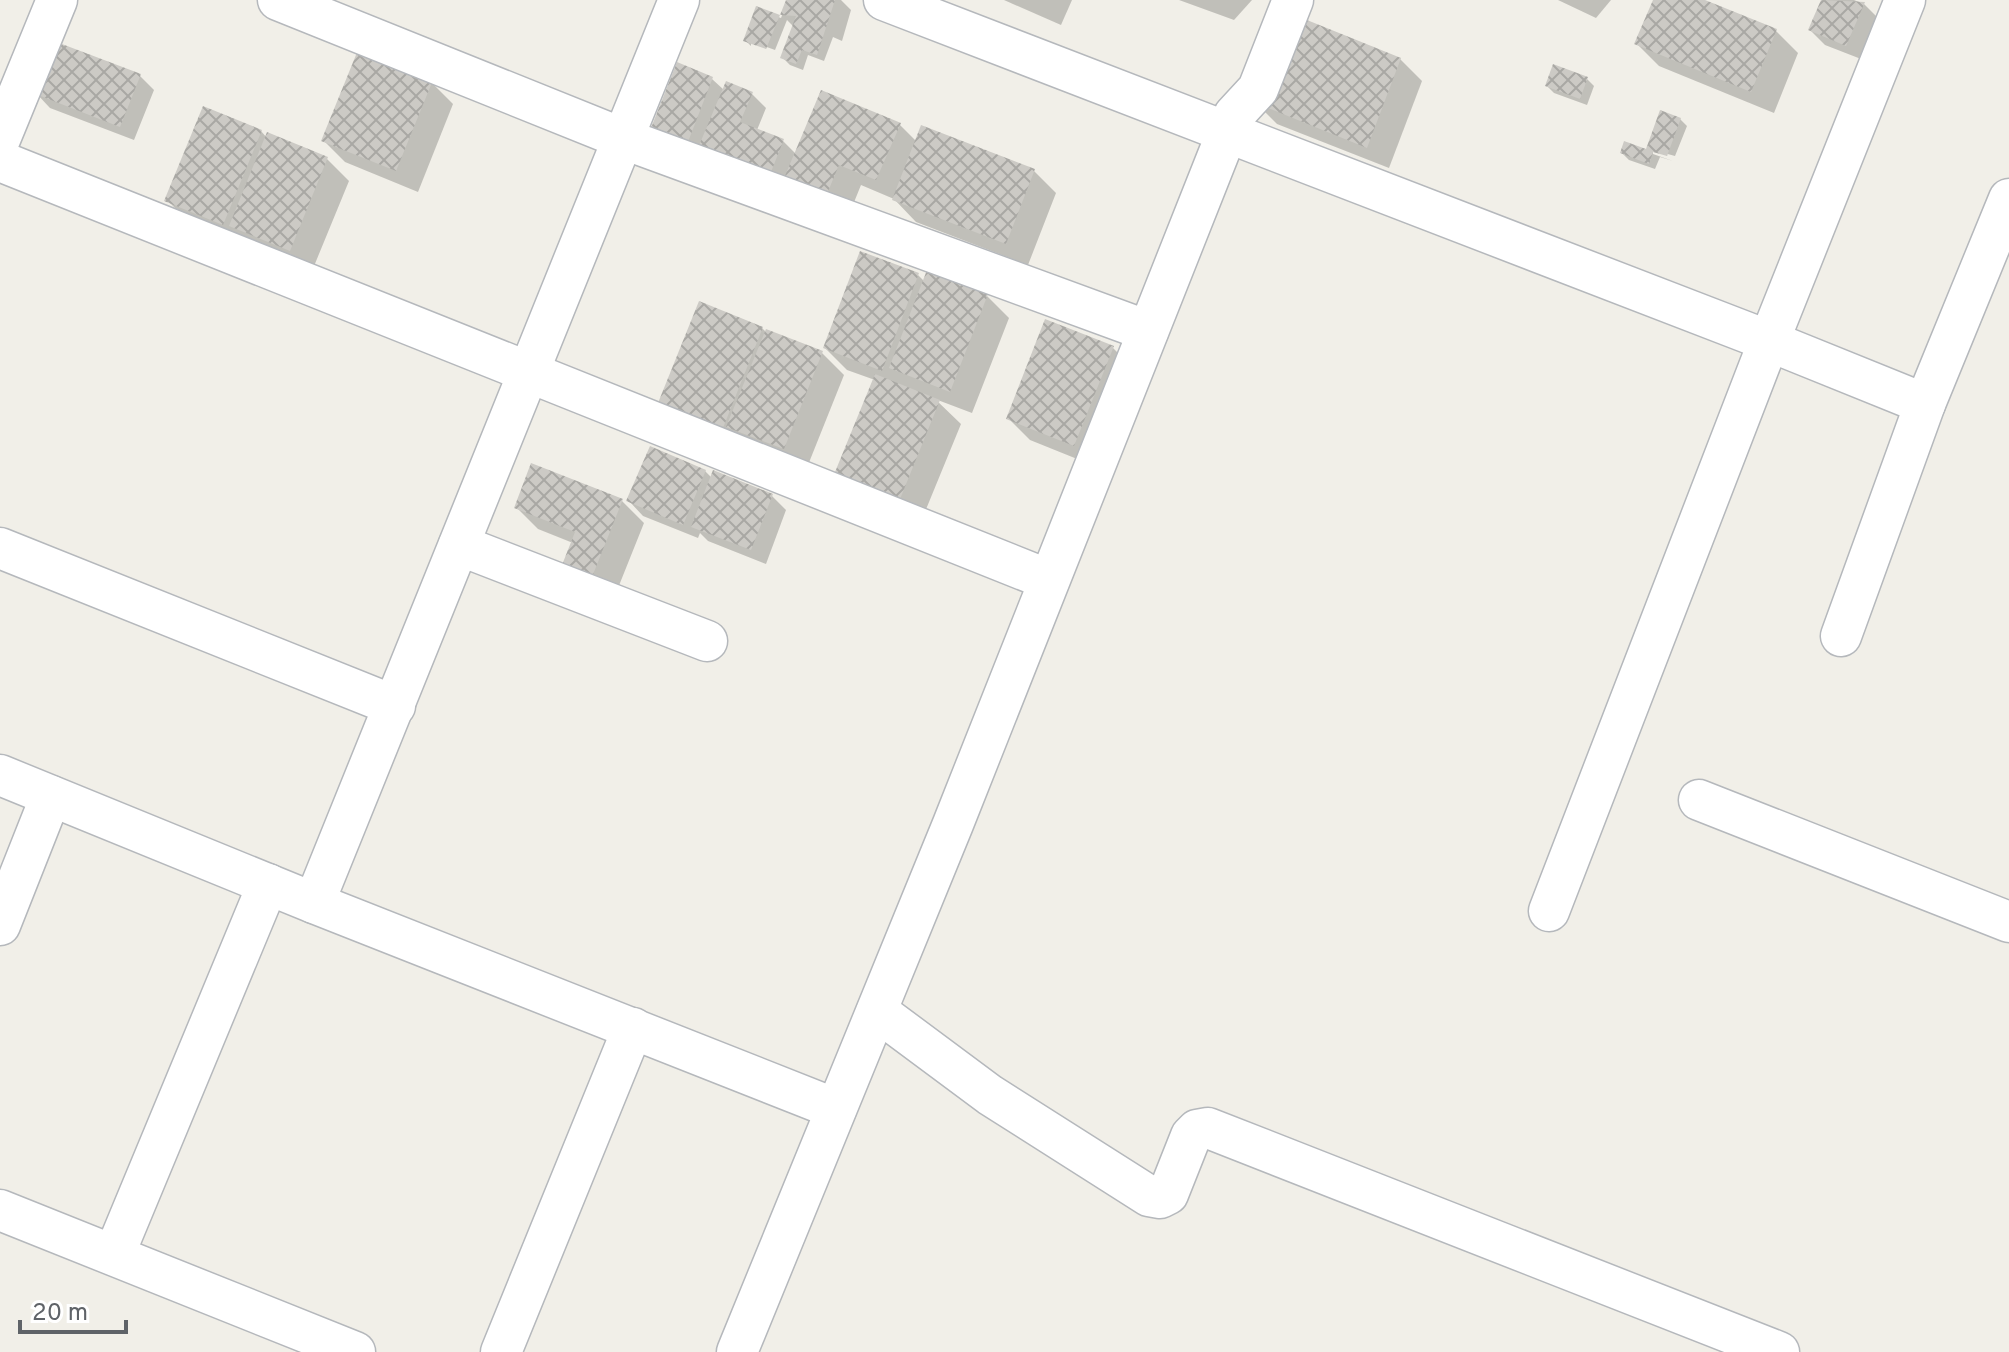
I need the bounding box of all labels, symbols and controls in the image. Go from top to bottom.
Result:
scale bar [20,1284,126,1334]
text: 20 m [32,1299,88,1329]

